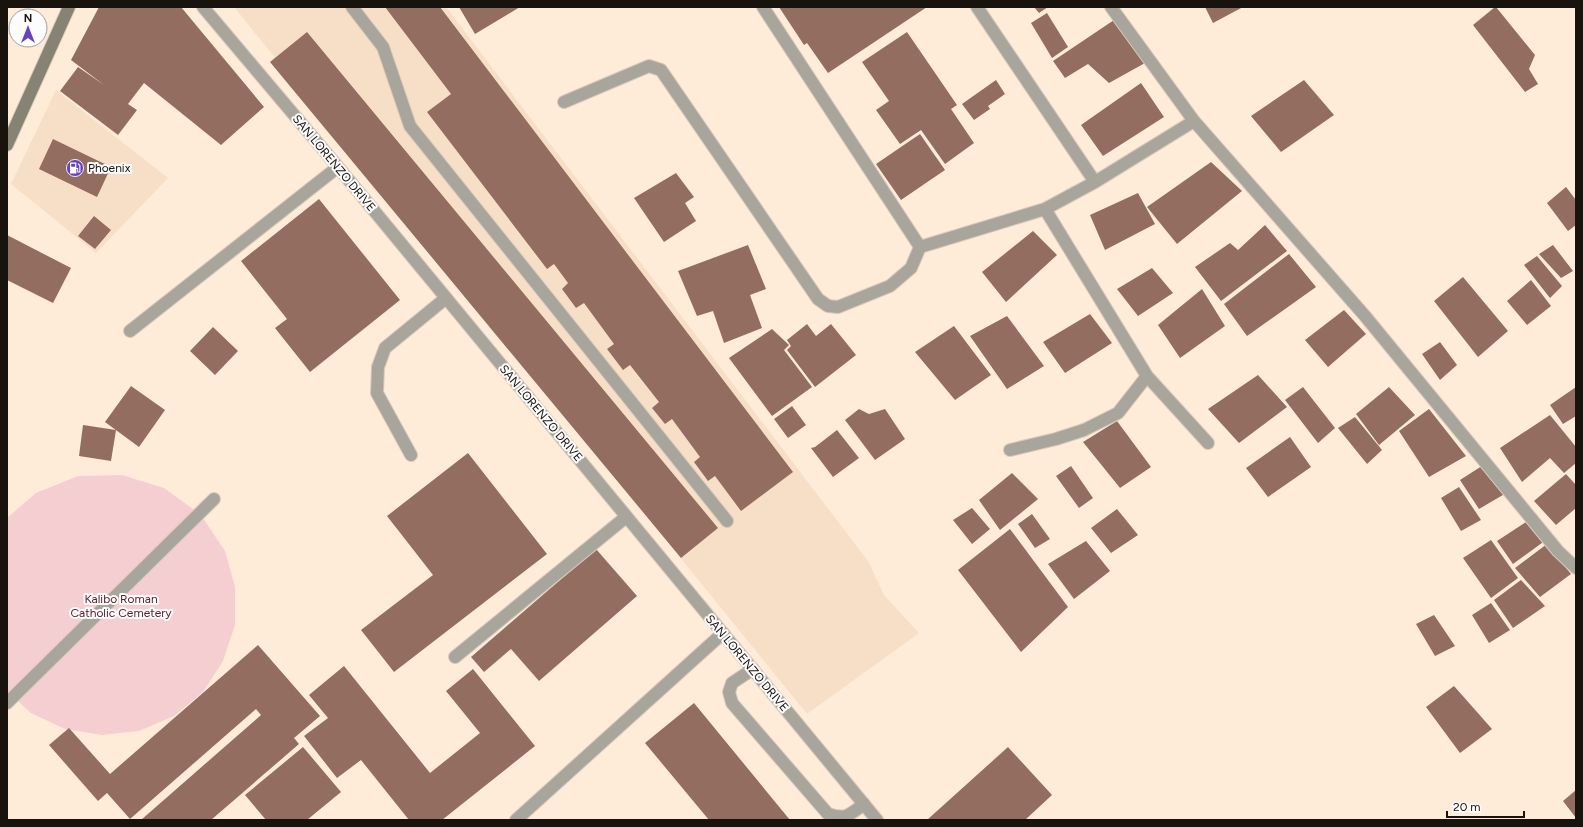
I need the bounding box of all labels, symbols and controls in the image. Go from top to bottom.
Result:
north arrow [8,8,48,48]
text: N [24,12,32,25]
street label: SAN LORENZO DRIVE [290,112,378,214]
fuel station icon: Phoenix [65,158,85,178]
place label: Phoenix [88,161,131,175]
street label: SAN LORENZO DRIVE [497,362,585,464]
park label: Kalibo Roman Catholic Cemetery [70,592,172,620]
street label: SAN LORENZO DRIVE [703,612,791,714]
scale bar [1447,793,1524,819]
text: 20 m [1453,800,1481,814]

